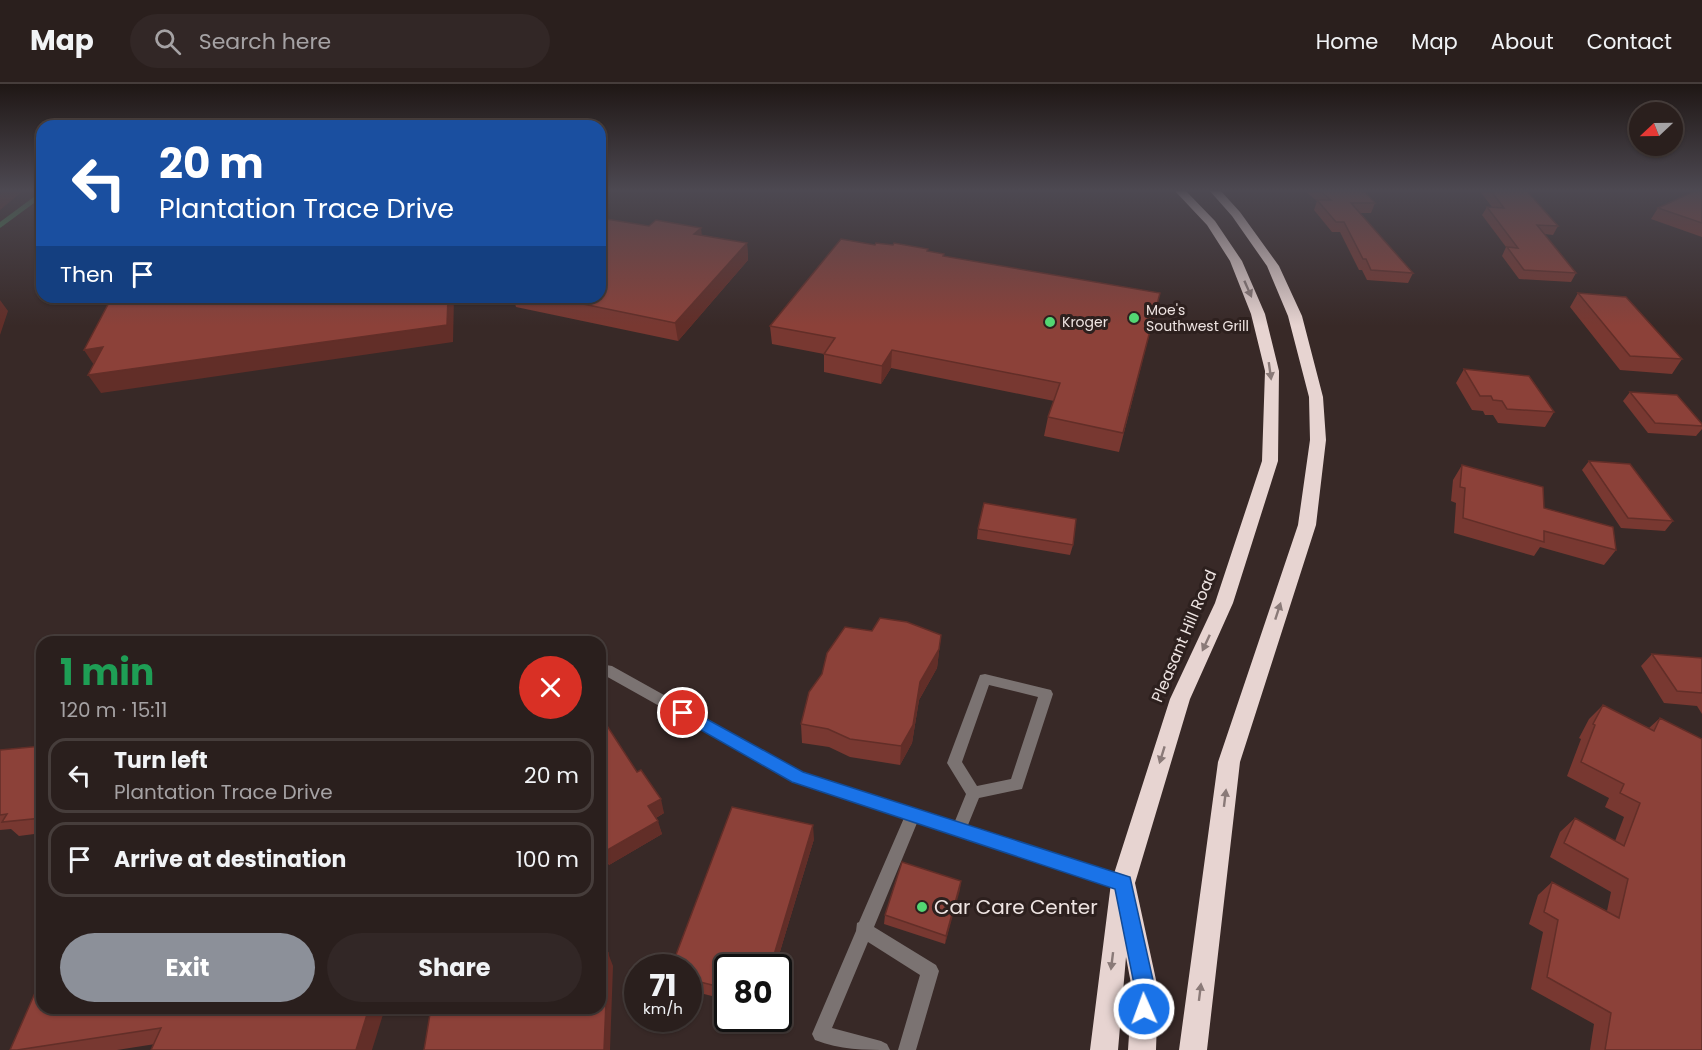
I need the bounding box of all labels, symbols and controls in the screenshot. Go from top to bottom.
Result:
search box [130,14,550,68]
text: Map [30,21,94,60]
icon: search [151,25,184,58]
text: Search here [199,26,331,57]
text: Home [1316,27,1378,56]
text: Map [1411,27,1458,56]
text: About [1491,27,1554,56]
text: Contact [1587,27,1672,56]
north arrow [1629,102,1683,156]
map controls [1629,102,1683,156]
text: 20 m [159,134,264,193]
icon: left [60,144,138,222]
text: Plantation Trace Drive [159,190,454,227]
icon: arrive [126,258,159,291]
text: Then [60,259,114,290]
one-way arrow [1244,280,1253,297]
place label: Moe's Southwest Grill [1146,300,1249,336]
marker: Moe's Southwest Grill [1127,311,1141,325]
place label: Kroger [1062,312,1108,332]
marker: Kroger [1043,315,1057,329]
one-way arrow [1266,361,1275,380]
street label: Pleasant Hill Road [1146,566,1222,706]
one-way arrow [1274,602,1283,620]
one-way arrow [1201,634,1211,652]
text: 1 min [60,647,154,698]
button: close [519,656,582,719]
pin [657,687,708,738]
text: 120 m · 15:11 [60,696,167,724]
icon: arrive [666,696,699,729]
text: Turn left [114,745,208,776]
one-way arrow [1157,746,1166,764]
icon: left [63,759,96,792]
text: 20 m [524,760,579,791]
text: Plantation Trace Drive [114,778,333,806]
one-way arrow [1220,789,1229,808]
icon: arrive [63,843,96,876]
text: Arrive at destination [114,844,346,875]
text: 100 m [516,844,579,875]
place label: Car Care Center [934,893,1098,921]
marker: Car Care Center [915,900,929,914]
button: Exit [60,933,315,1002]
button: Share [327,933,582,1002]
one-way arrow [1108,952,1117,971]
speed limit sign: 80 [714,954,792,1032]
text: 71 [649,964,677,1007]
position arrow [1112,977,1176,1041]
one-way arrow [1196,982,1205,1001]
text: km/h [643,998,683,1019]

